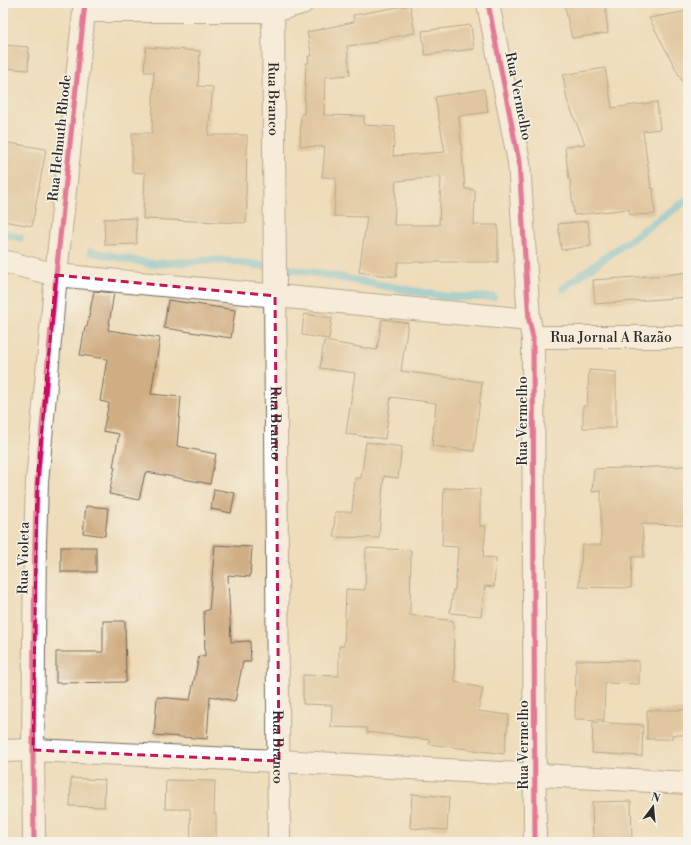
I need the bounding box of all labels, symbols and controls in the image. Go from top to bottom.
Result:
street label: Rua Vermelho [501,51,535,142]
street label: Rua Branco [263,62,282,136]
street label: Rua Helmuth Rhode [44,74,76,202]
street label: Rua Jornal A Razão [550,329,672,347]
street label: Rua Vermelho [514,376,532,466]
street label: Rua Branco [266,386,284,460]
street label: Rua Violeta [14,521,34,595]
street label: Rua Vermelho [515,700,533,790]
street label: Rua Branco [268,710,287,784]
north arrow [633,787,673,827]
text: N [649,790,662,806]

